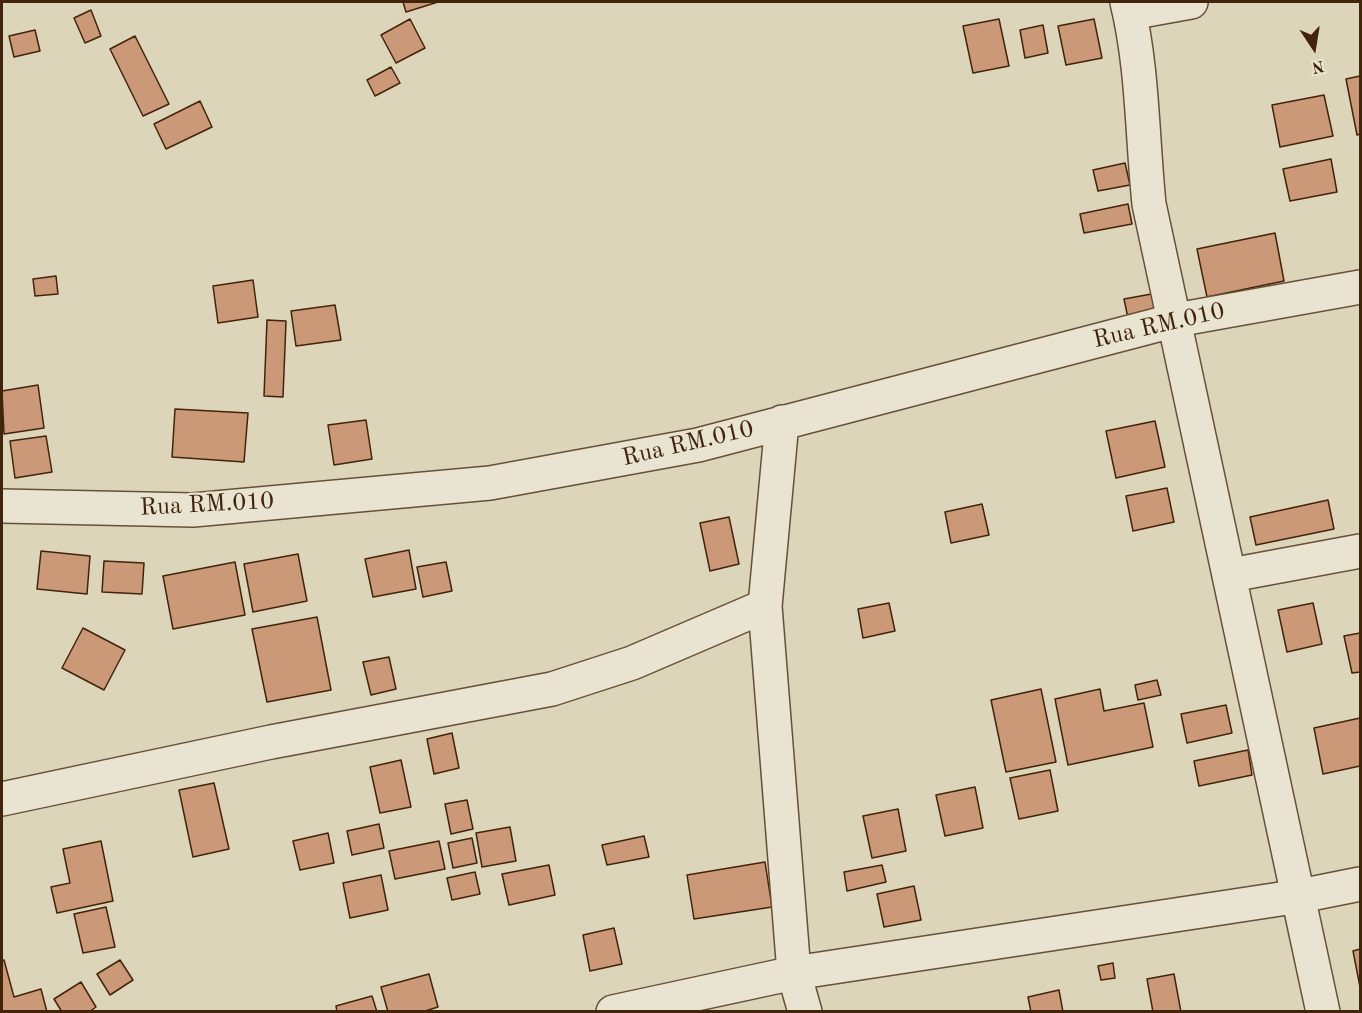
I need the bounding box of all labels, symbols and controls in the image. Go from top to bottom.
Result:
north arrow [1284,18,1344,78]
text: N [1310,57,1325,75]
street label: Rua RM.010 [1090,297,1228,355]
street label: Rua RM.010 [619,415,757,473]
street label: Rua RM.010 [139,487,275,523]

